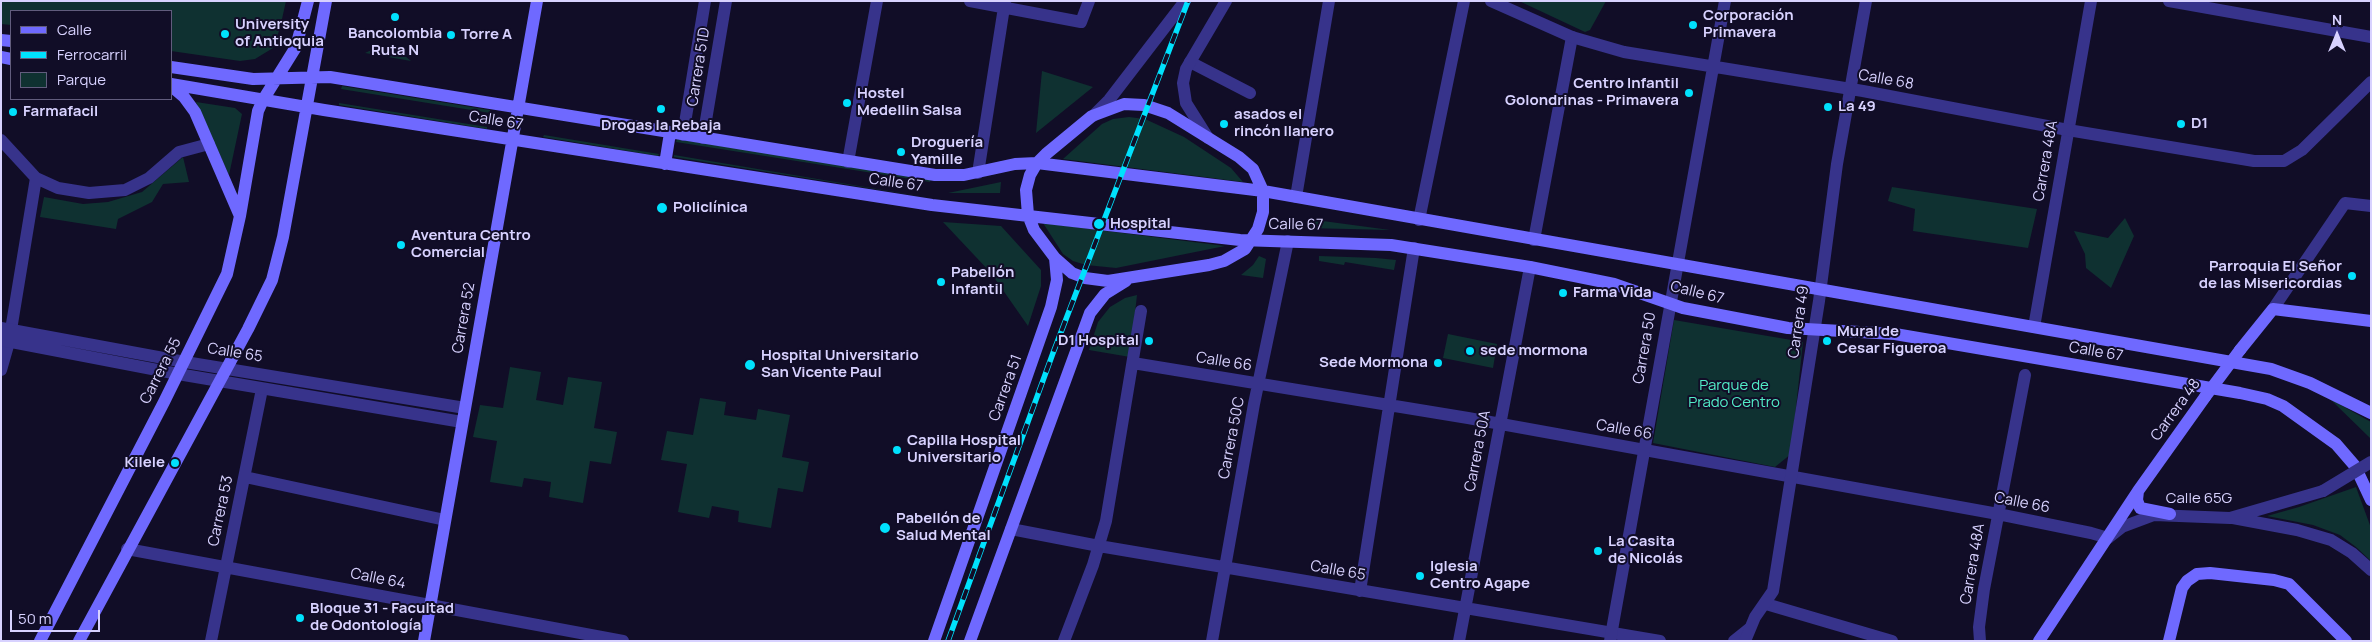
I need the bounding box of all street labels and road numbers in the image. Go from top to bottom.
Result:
street label: Carrera 51D [684,26,714,108]
street label: Calle 68 [1857,66,1915,94]
street label: Calle 67 [468,108,524,134]
street label: Carrera 48A [2030,119,2062,203]
street label: Calle 67 [868,170,924,196]
street label: Calle 67 [1269,216,1323,234]
street label: Calle 67 [1668,278,1726,308]
street label: Carrera 52 [449,281,479,355]
street label: Carrera 49 [1785,285,1813,359]
street label: Carrera 50 [1630,311,1660,385]
street label: Carrera 55 [137,335,185,407]
street label: Calle 67 [2068,338,2124,366]
street label: Calle 65 [206,340,264,366]
street label: Calle 66 [1195,349,1253,375]
street label: Carrera 51 [986,352,1026,424]
street label: Carrera 48 [2147,375,2205,445]
street label: Carrera 50C [1215,395,1249,481]
street label: Carrera 50A [1461,409,1495,493]
street label: Calle 66 [1595,416,1653,444]
street label: Carrera 53 [205,474,237,548]
street label: Calle 66 [1993,489,2051,517]
street label: Calle 65G [2166,490,2232,508]
street label: Carrera 48A [1957,522,1989,606]
street label: Calle 65 [1309,557,1367,585]
street label: Calle 64 [349,565,407,593]

